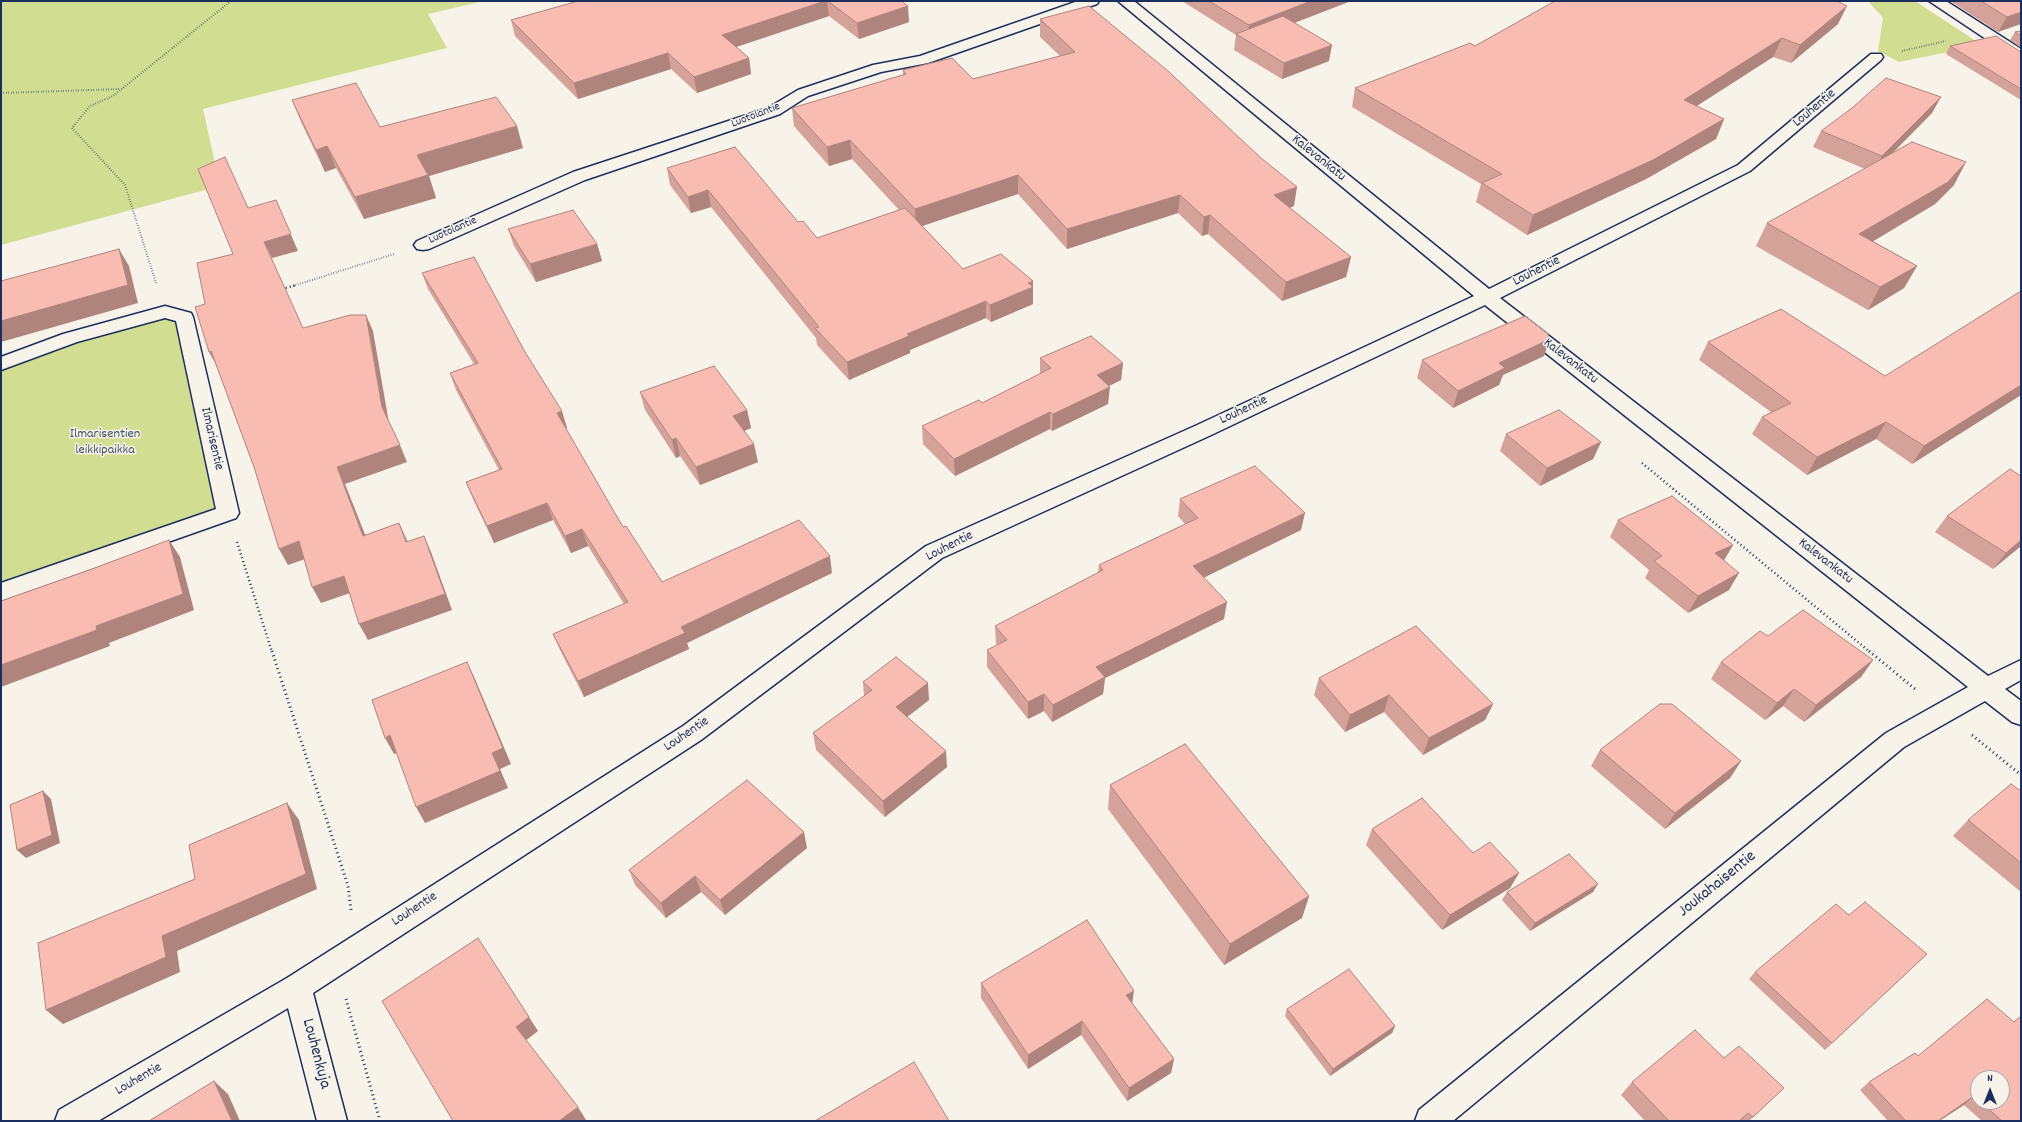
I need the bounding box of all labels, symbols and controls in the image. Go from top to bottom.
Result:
street label: Louhentie [1790,86,1840,132]
street label: Luotolantie [730,100,782,132]
street label: Kalevankatu [1287,132,1349,186]
street label: Luotolantie [427,214,479,248]
street label: Louhentie [1511,253,1563,291]
street label: Kalevankatu [1539,335,1601,389]
street label: Louhentie [1217,393,1271,429]
street label: Ilmarisentie [196,406,226,472]
park label: Ilmarisentien leikkipaikka [70,427,140,460]
street label: Louhentie [924,528,976,566]
street label: Kalevankatu [1794,535,1856,589]
street label: Louhentie [661,714,713,756]
street label: Joukahaisentie [1675,847,1761,923]
street label: Louhentie [389,889,441,931]
street label: Louhenkuja [296,1017,334,1091]
street label: Louhentie [113,1060,165,1100]
north arrow [1970,1070,2010,1110]
text: N [1987,1071,1993,1087]

